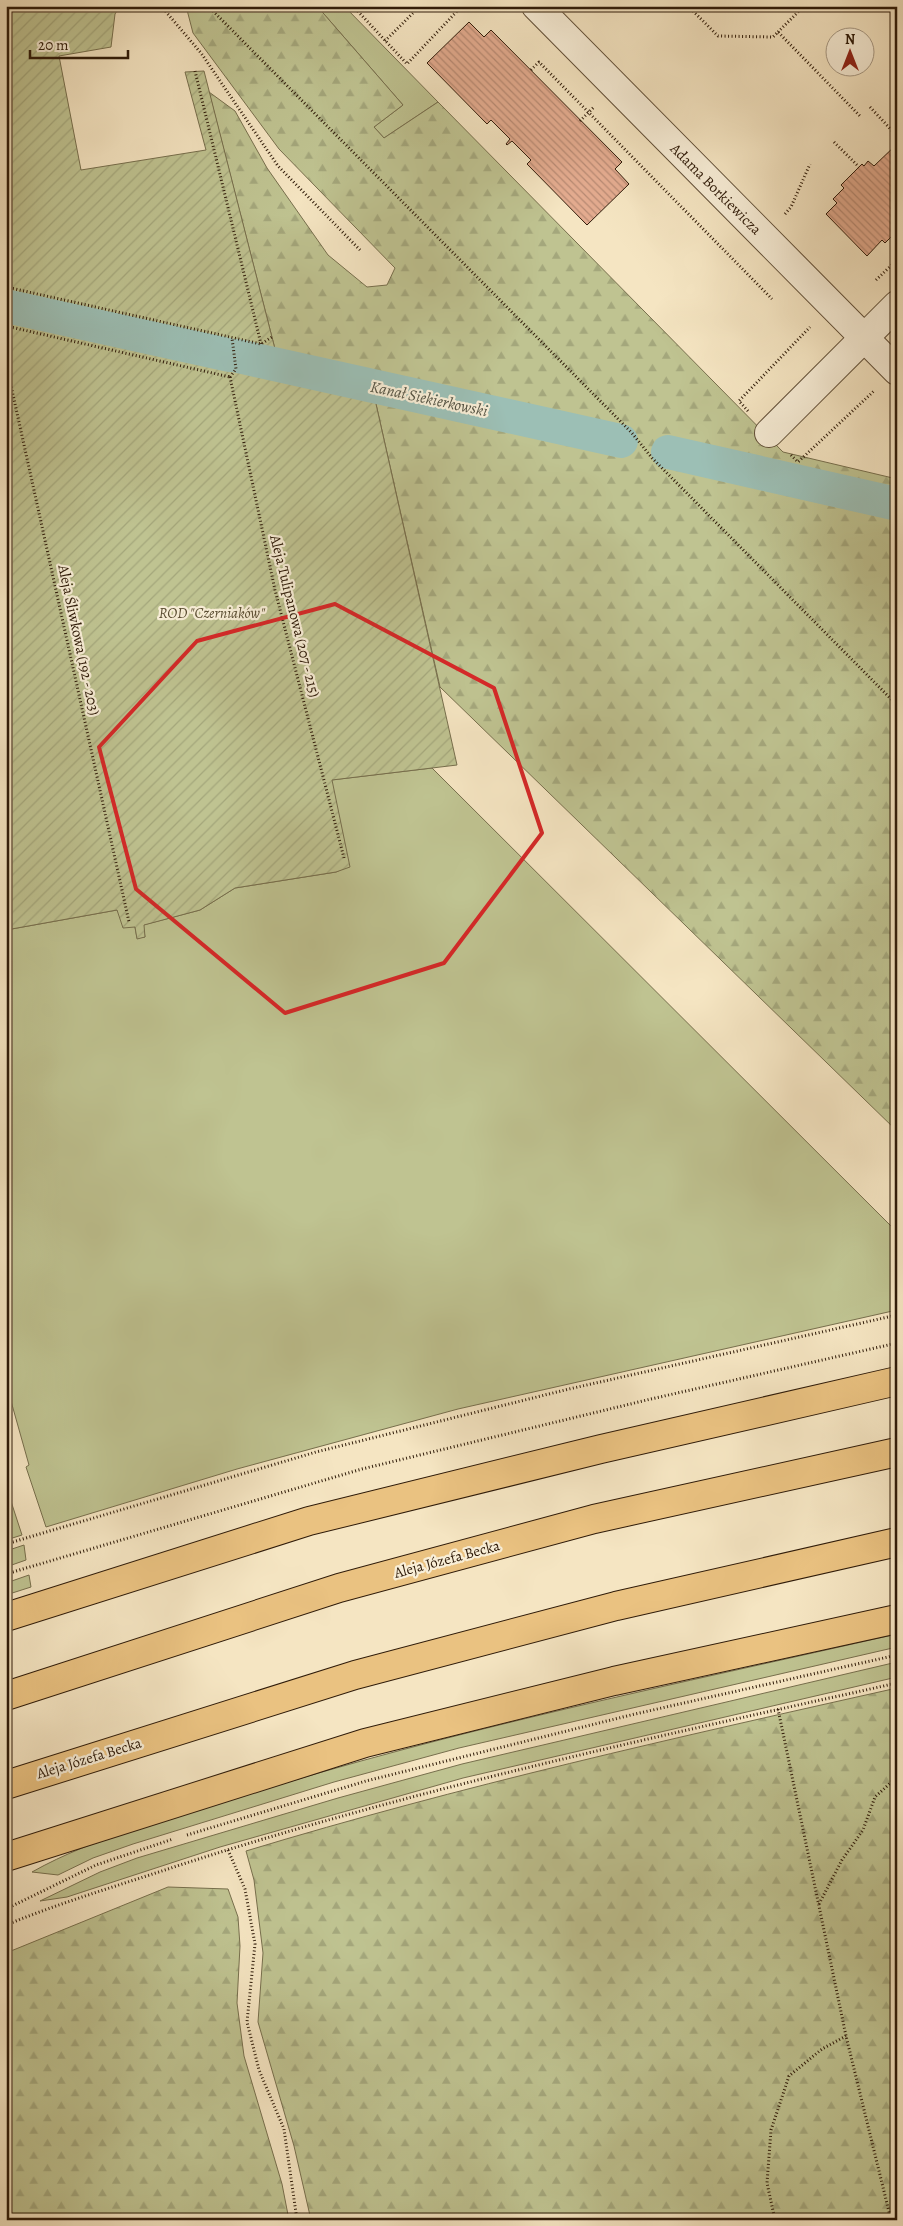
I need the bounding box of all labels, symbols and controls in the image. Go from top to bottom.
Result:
scale bar [30,28,128,60]
north arrow [826,28,876,78]
text: N [845,30,855,49]
text: 20 m [38,35,69,55]
street label: Adama Borkiewicza [665,138,766,239]
water label: Kanał Siekierkowski [368,376,490,422]
street label: Aleja Tulipanowa (207 - 215) [265,532,325,699]
street label: Aleja Śliwkowa (192 - 203) [53,562,105,717]
park label: ROD "Czerniaków" [159,603,266,623]
street label: Aleja Józefa Becka [391,1535,502,1583]
street label: Aleja Józefa Becka [33,1733,144,1784]

